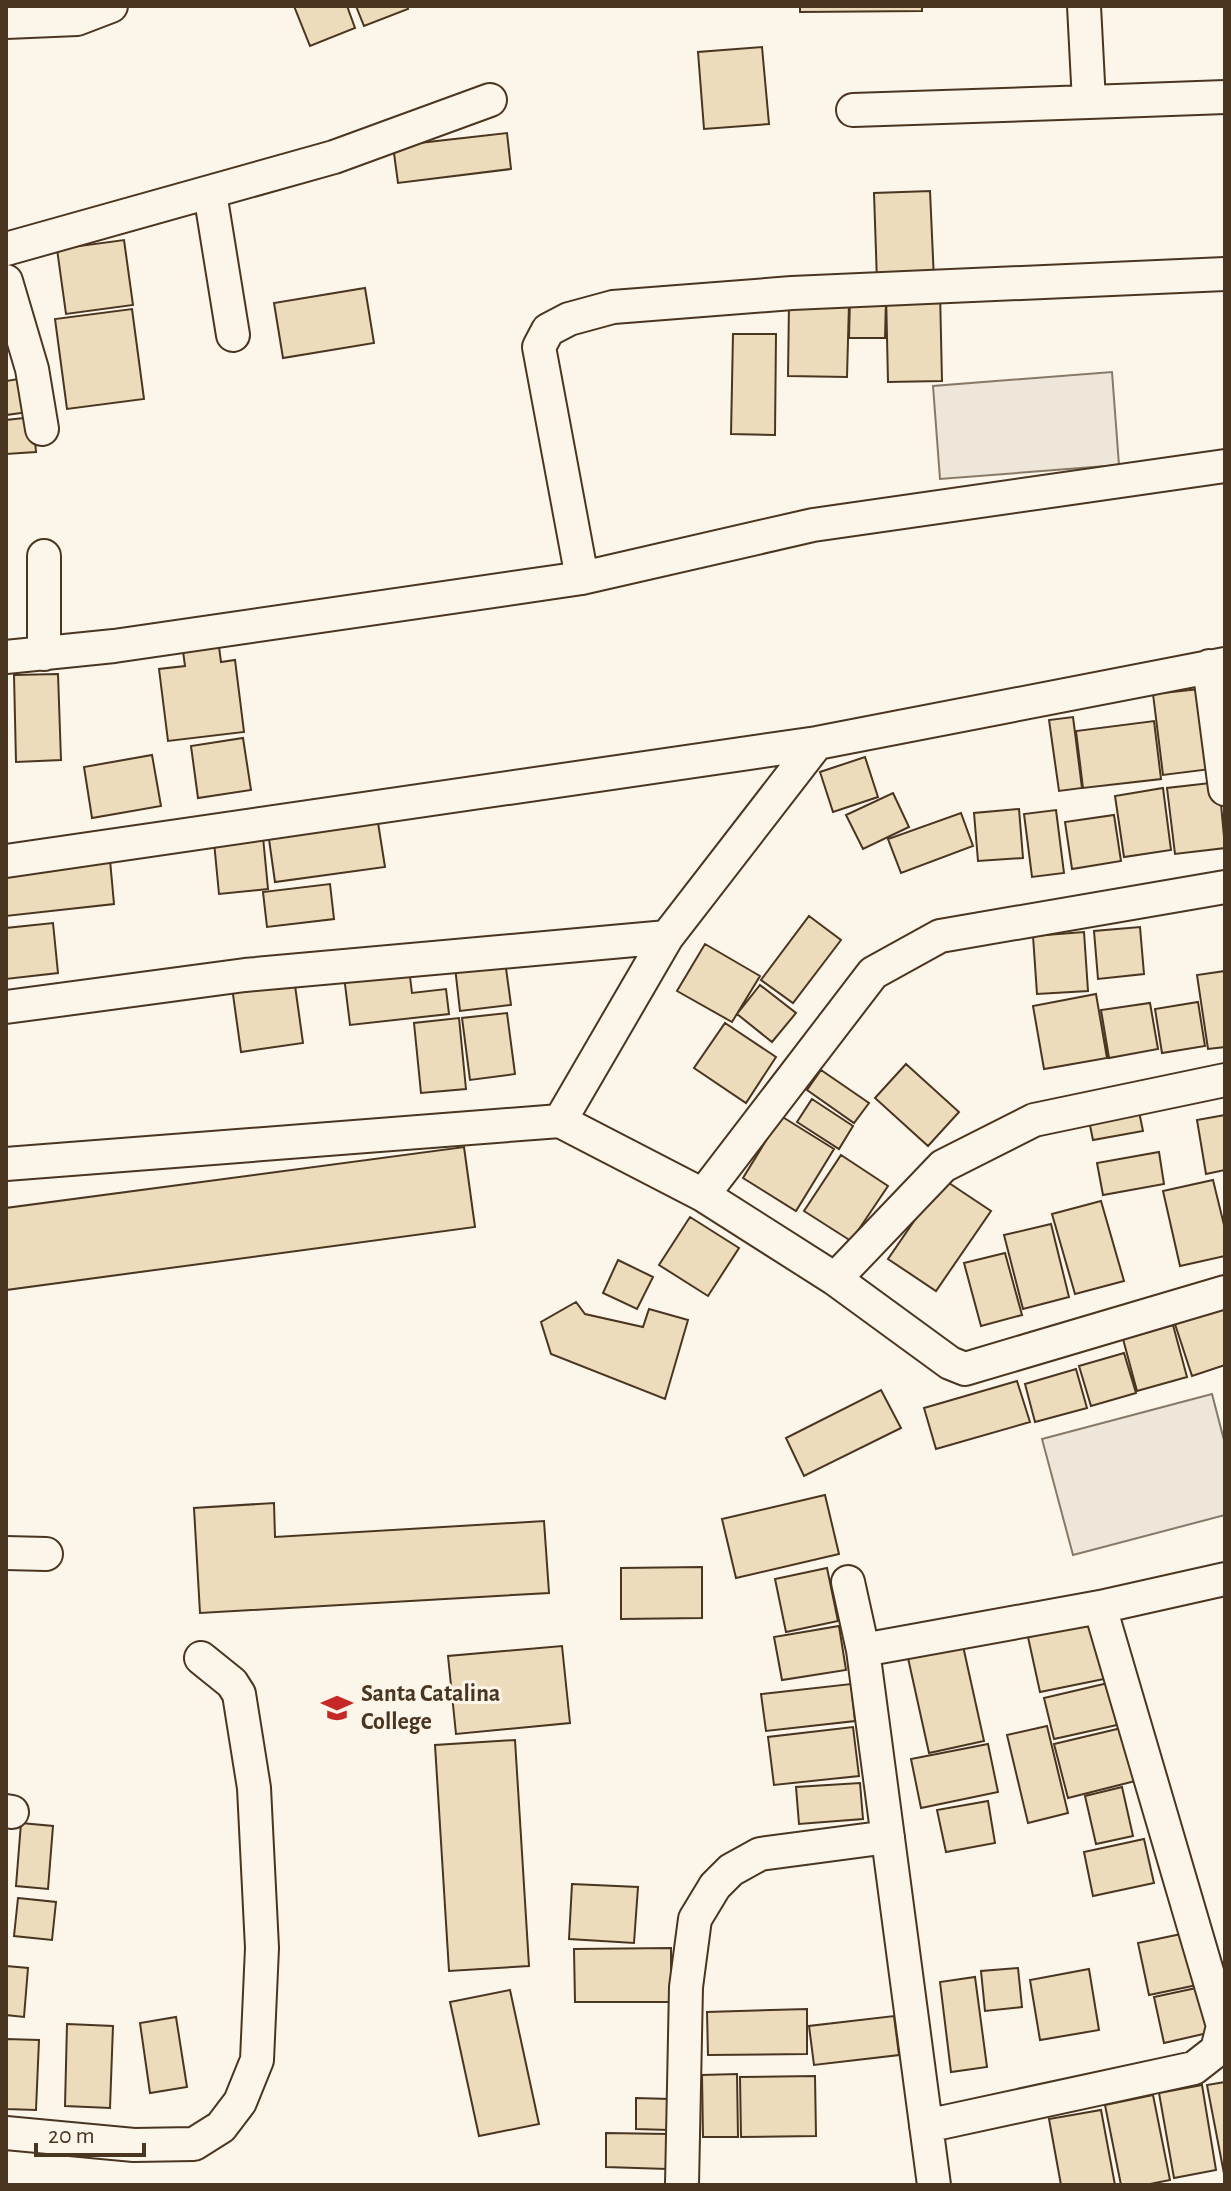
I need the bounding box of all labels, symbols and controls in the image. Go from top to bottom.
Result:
place label: Santa Catalina College [361,1682,500,1734]
school or university icon: Santa Catalina College [320,1691,354,1725]
scale bar [36,2107,144,2157]
text: 20 m [48,2124,95,2148]

